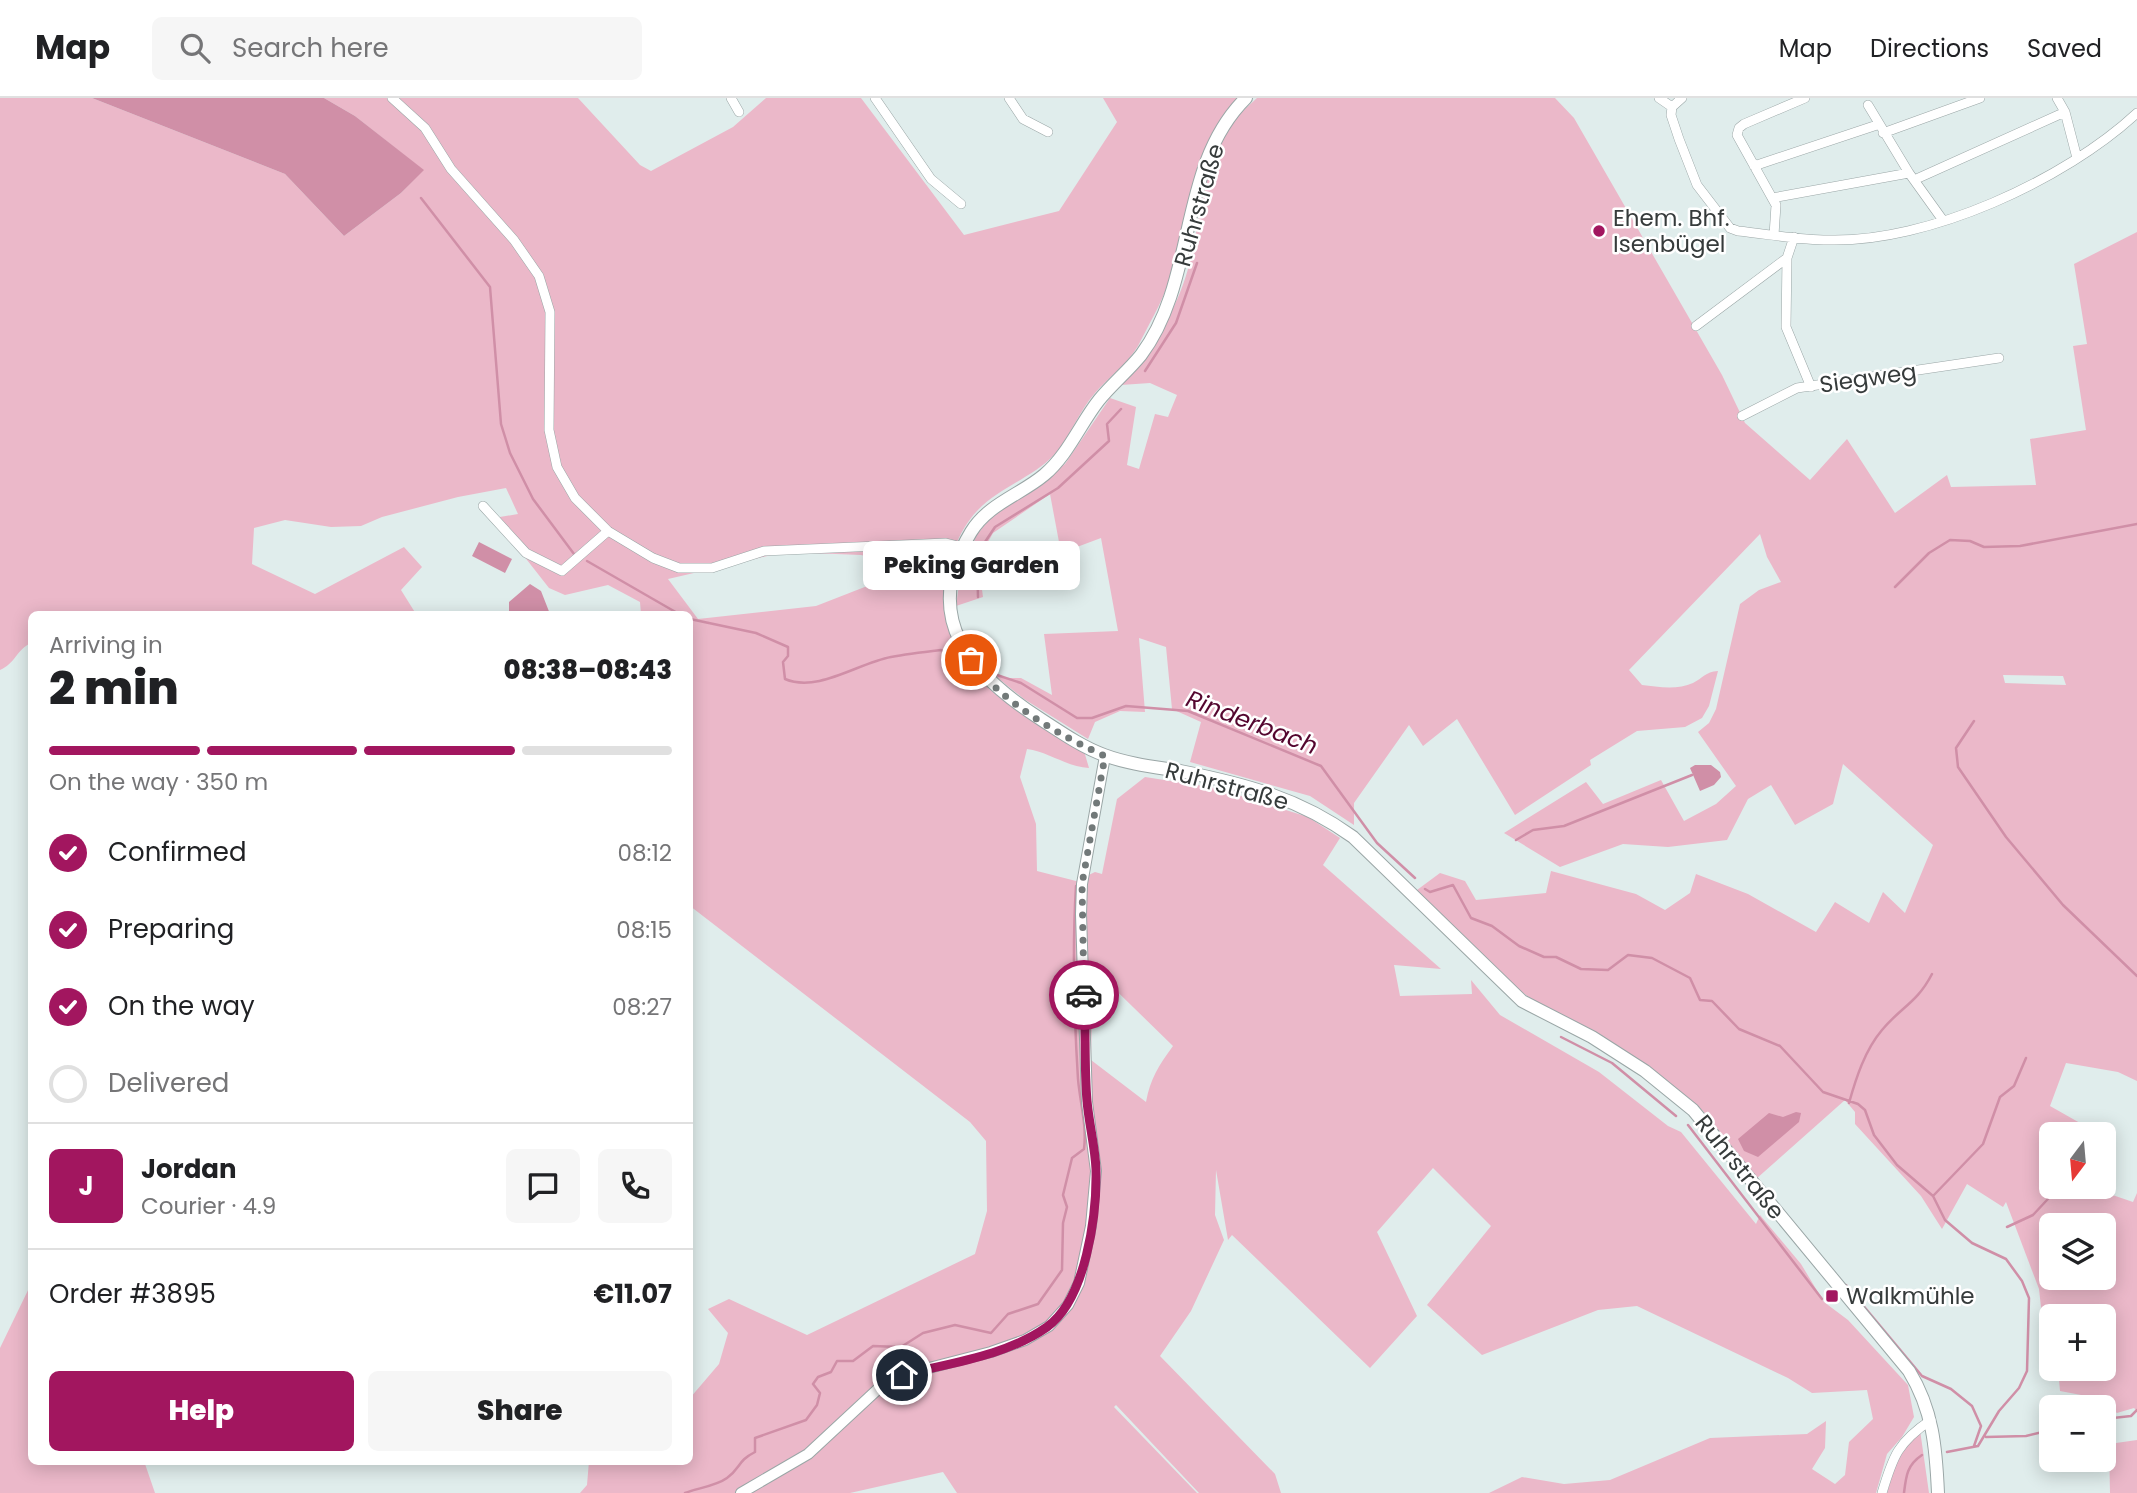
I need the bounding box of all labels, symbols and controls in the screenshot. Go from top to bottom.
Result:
search box [152,17,642,80]
text: Map [35,24,110,71]
icon: search [176,29,214,67]
text: Search here [232,30,389,66]
text: Map [1779,32,1832,65]
text: Directions [1870,32,1989,65]
text: Saved [2027,32,2102,65]
street label: Ruhrstraße [1166,140,1232,270]
place label: Ehem. Bhf. Isenbügel [1613,202,1730,260]
marker: Ehem. Bhf. Isenbügel [1591,223,1607,239]
street label: Siegweg [1817,355,1919,401]
callout: Peking Garden [862,541,1080,590]
text: Peking Garden [884,549,1059,581]
text: Arriving in [49,629,163,661]
pin [941,630,1001,690]
icon: bag [952,641,990,679]
text: 08:38–08:43 [504,652,672,688]
text: 2 min [49,656,179,720]
water label: Rinderbach [1182,682,1322,762]
street label: Ruhrstraße [1162,754,1292,818]
text: On the way · 350 m [49,766,268,798]
icon: check [49,834,87,872]
text: Confirmed [108,834,246,870]
text: 08:12 [618,837,672,869]
icon: check [49,911,87,949]
text: Preparing [108,911,234,947]
text: 08:15 [616,914,672,946]
courier [1049,960,1119,1030]
icon: car [1065,976,1103,1014]
icon: check [49,988,87,1026]
text: On the way [108,988,255,1024]
text: 08:27 [612,991,672,1023]
text: Delivered [108,1065,229,1101]
street label: Ruhrstraße [1688,1108,1792,1226]
north arrow [2039,1122,2116,1199]
map controls [2039,1122,2116,1472]
button: chat [506,1149,580,1223]
button: phone [598,1149,672,1223]
text: Jordan [141,1151,237,1187]
text: J [78,1168,94,1204]
text: Courier · 4.9 [141,1190,276,1222]
button: layers [2039,1213,2116,1290]
text: Order #3895 [49,1276,216,1312]
text: €11.07 [594,1276,672,1312]
place label: Walkmühle [1846,1280,1975,1312]
marker: Walkmühle [1824,1288,1840,1304]
button: + [2039,1304,2116,1381]
pin [872,1345,932,1405]
icon: home [883,1356,921,1394]
button: Help [49,1371,354,1451]
button: Share [368,1371,672,1451]
button: − [2039,1395,2116,1472]

